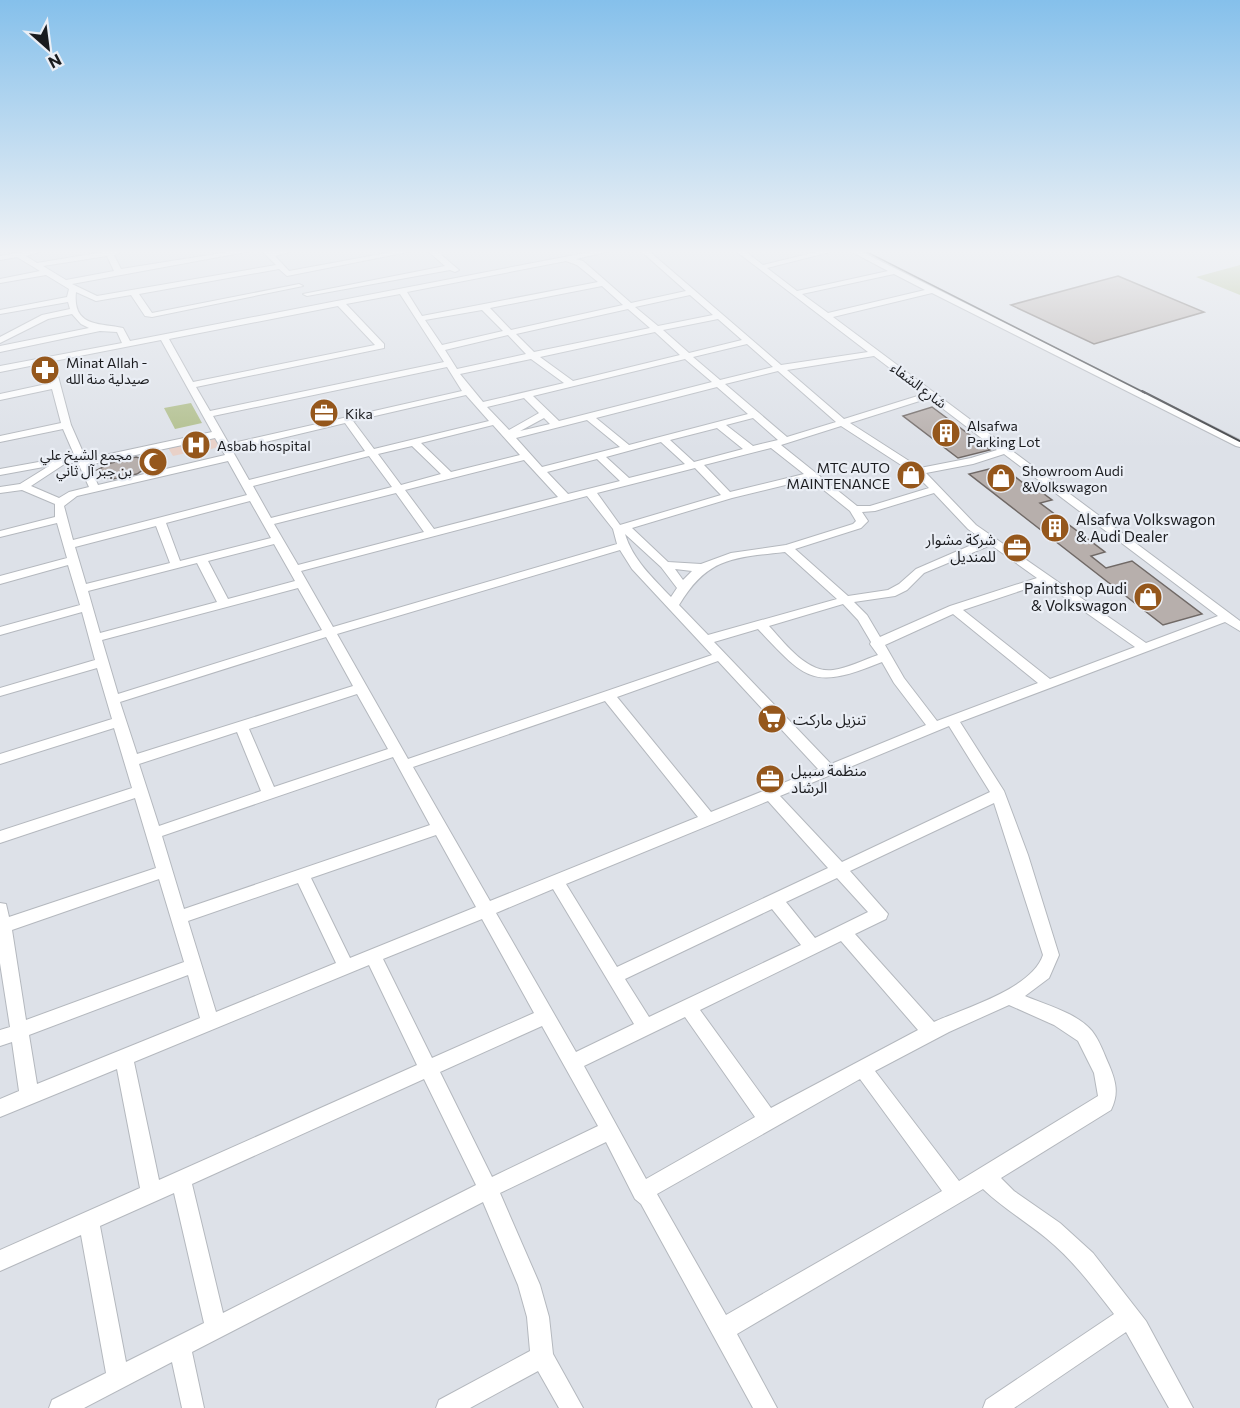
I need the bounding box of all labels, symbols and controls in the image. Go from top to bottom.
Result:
north arrow [18,18,78,78]
text: N [46,50,65,73]
pharmacy icon: Minat Allah - صيدلية منة الله [29,354,61,386]
place label: Minat Allah - صيدلية منة الله [66,354,150,387]
street label: شارع الشفاء [886,358,950,414]
office icon: Kika [308,397,340,429]
place label: Kika [345,405,373,422]
building icon: Alsafwa Parking Lot [930,417,962,449]
place label: Alsafwa Parking Lot [967,417,1040,450]
hospital icon: Asbab hospital [180,429,212,461]
place label: Asbab hospital [217,437,311,454]
place label: مجمع الشيخ علي بن جبر آل ثاني [40,446,132,482]
mosque icon: مجمع الشيخ علي بن جبر آل ثاني [137,446,169,478]
place label: MTC AUTO MAINTENANCE [787,459,890,492]
shop icon: MTC AUTO MAINTENANCE [895,459,927,491]
shop icon: Showroom Audi &Volkswagon [985,462,1017,494]
place label: Showroom Audi &Volkswagon [1022,462,1124,495]
place label: Alsafwa Volkswagon & Audi Dealer [1076,510,1215,545]
building icon: Alsafwa Volkswagon & Audi Dealer [1039,512,1071,544]
place label: شركة مشوار للمنديل [925,530,996,566]
office icon: شركة مشوار للمنديل [1001,532,1033,564]
place label: Paintshop Audi & Volkswagon [1024,579,1127,614]
shop icon: Paintshop Audi & Volkswagon [1132,581,1164,613]
supermarket icon: تنزيل ماركت [756,703,788,735]
place label: تنزيل ماركت [793,710,866,729]
place label: منظمة سبيل الرشاد [791,761,867,797]
office icon: منظمة سبيل الرشاد [754,763,786,795]

